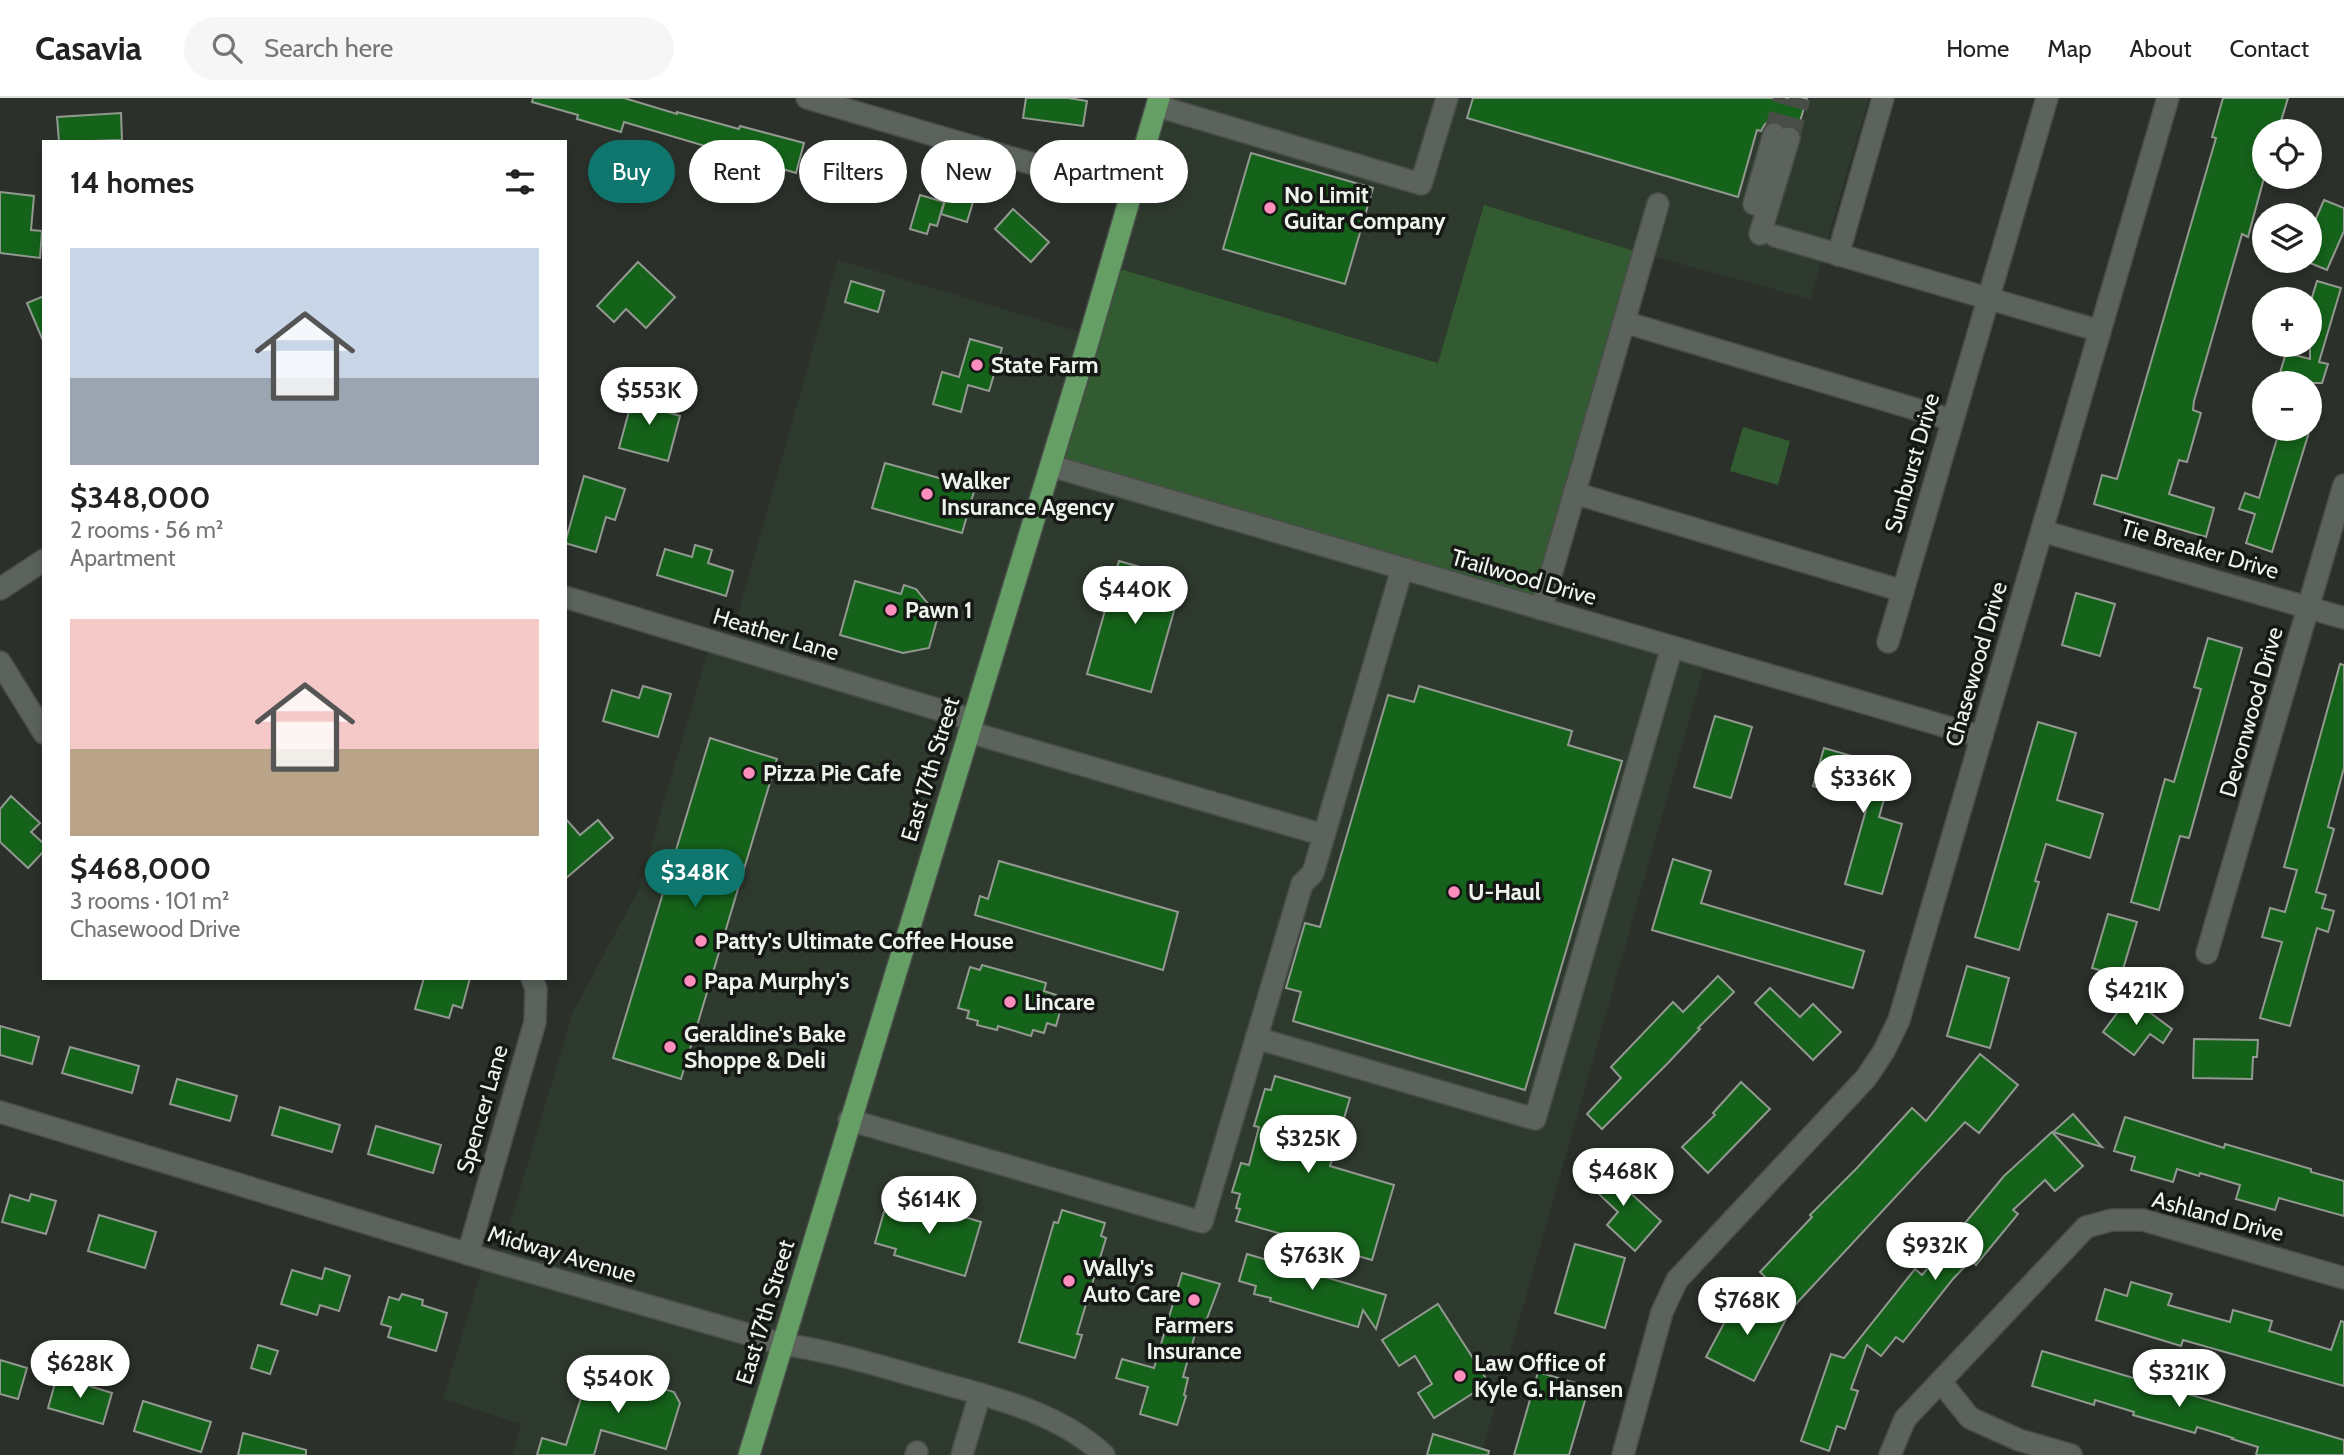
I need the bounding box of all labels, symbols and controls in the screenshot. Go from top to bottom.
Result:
search box [184,17,674,80]
text: Casavia [35,28,142,68]
icon: search [208,29,246,67]
text: Search here [264,32,393,64]
text: Home [1946,34,2009,63]
text: Map [2047,34,2092,63]
text: About [2130,34,2192,63]
text: Contact [2230,34,2309,63]
map controls [2252,119,2322,441]
button: locate [2252,119,2322,189]
chip: Buy [588,140,675,203]
chip: Rent [689,140,785,203]
chip: Filters [799,140,907,203]
chip: New [921,140,1016,203]
chip: Apartment [1030,140,1188,203]
icon: filters [501,163,539,201]
text: 14 homes [70,164,194,201]
place label: No Limit Guitar Company [1284,181,1446,235]
marker: No Limit Guitar Company [1262,200,1278,216]
button: layers [2252,203,2322,273]
button: + [2252,287,2322,357]
icon: home [242,293,368,419]
place label: State Farm [991,351,1098,379]
marker: State Farm [969,357,985,373]
pin: $553K [600,368,698,427]
button: − [2252,371,2322,441]
text: $553K [617,376,681,404]
street label: Sunburst Drive [1879,390,1945,536]
place label: Walker Insurance Agency [941,467,1115,521]
text: $348,000 [70,479,211,516]
marker: Walker Insurance Agency [919,486,935,502]
street label: Tie Breaker Drive [2118,513,2282,585]
text: 2 rooms · 56 m² [70,516,224,544]
street label: Trailwood Drive [1448,543,1600,611]
text: Apartment [70,544,175,572]
pin: $440K [1086,566,1184,626]
text: $440K [1099,575,1171,603]
street label: Chasewood Drive [1939,578,2013,750]
place label: Pawn 1 [905,596,973,624]
street label: Heather Lane [710,602,843,666]
marker: Pawn 1 [883,602,899,618]
street label: Devonwood Drive [2213,623,2289,800]
icon: home [242,664,368,790]
street label: East 17th Street [895,693,965,845]
pin: $336K [1814,756,1912,815]
place label: Pizza Pie Cafe [763,759,902,787]
text: $336K [1830,764,1896,792]
marker: Pizza Pie Cafe [741,765,757,781]
text: $468,000 [70,850,211,887]
pin: $348K [646,850,744,909]
text: $348K [661,858,729,886]
place label: U-Haul [1468,878,1541,906]
marker: U-Haul [1446,884,1462,900]
text: 3 rooms · 101 m² [70,887,229,915]
text: Chasewood Drive [70,915,240,943]
place label: Patty's Ultimate Coffee House [715,927,1014,955]
marker: Patty's Ultimate Coffee House [693,933,709,949]
place label: Papa Murphy's [704,967,850,995]
pin: $421K [2087,968,2185,1027]
marker: Papa Murphy's [682,973,698,989]
text: $421K [2105,976,2167,1004]
place label: Lincare [1024,988,1095,1016]
marker: Lincare [1002,994,1018,1010]
place label: Geraldine's Bake Shoppe & Deli [684,1020,846,1074]
marker: Geraldine's Bake Shoppe & Deli [662,1039,678,1055]
street label: Spencer Lane [450,1041,514,1177]
pin: $325K [1259,1116,1357,1175]
text: $325K [1276,1124,1340,1152]
pin: $468K [1574,1148,1672,1208]
text: $468K [1589,1157,1657,1185]
pin: $614K [880,1176,978,1236]
text: $614K [897,1185,961,1213]
street label: Ashland Drive [2149,1185,2287,1247]
street label: Midway Avenue [485,1219,640,1289]
pin: $932K [1886,1222,1984,1282]
text: $932K [1902,1231,1968,1259]
pin: $763K [1263,1232,1361,1292]
street label: East 17th Street [730,1236,800,1388]
text: $763K [1280,1241,1344,1269]
place label: Wally's Auto Care [1083,1254,1181,1308]
marker: Wally's Auto Care [1061,1273,1077,1289]
pin: $768K [1698,1278,1796,1337]
text: $768K [1714,1286,1780,1314]
marker: Farmers Insurance [1186,1292,1202,1308]
place label: Farmers Insurance [1146,1311,1242,1365]
pin: $628K [31,1340,129,1400]
text: $628K [47,1349,113,1377]
place label: Law Office of Kyle G. Hansen [1474,1349,1623,1403]
pin: $321K [2130,1350,2228,1409]
pin: $540K [569,1356,667,1415]
text: $321K [2149,1358,2209,1386]
text: $540K [583,1364,653,1392]
marker: Law Office of Kyle G. Hansen [1452,1368,1468,1384]

